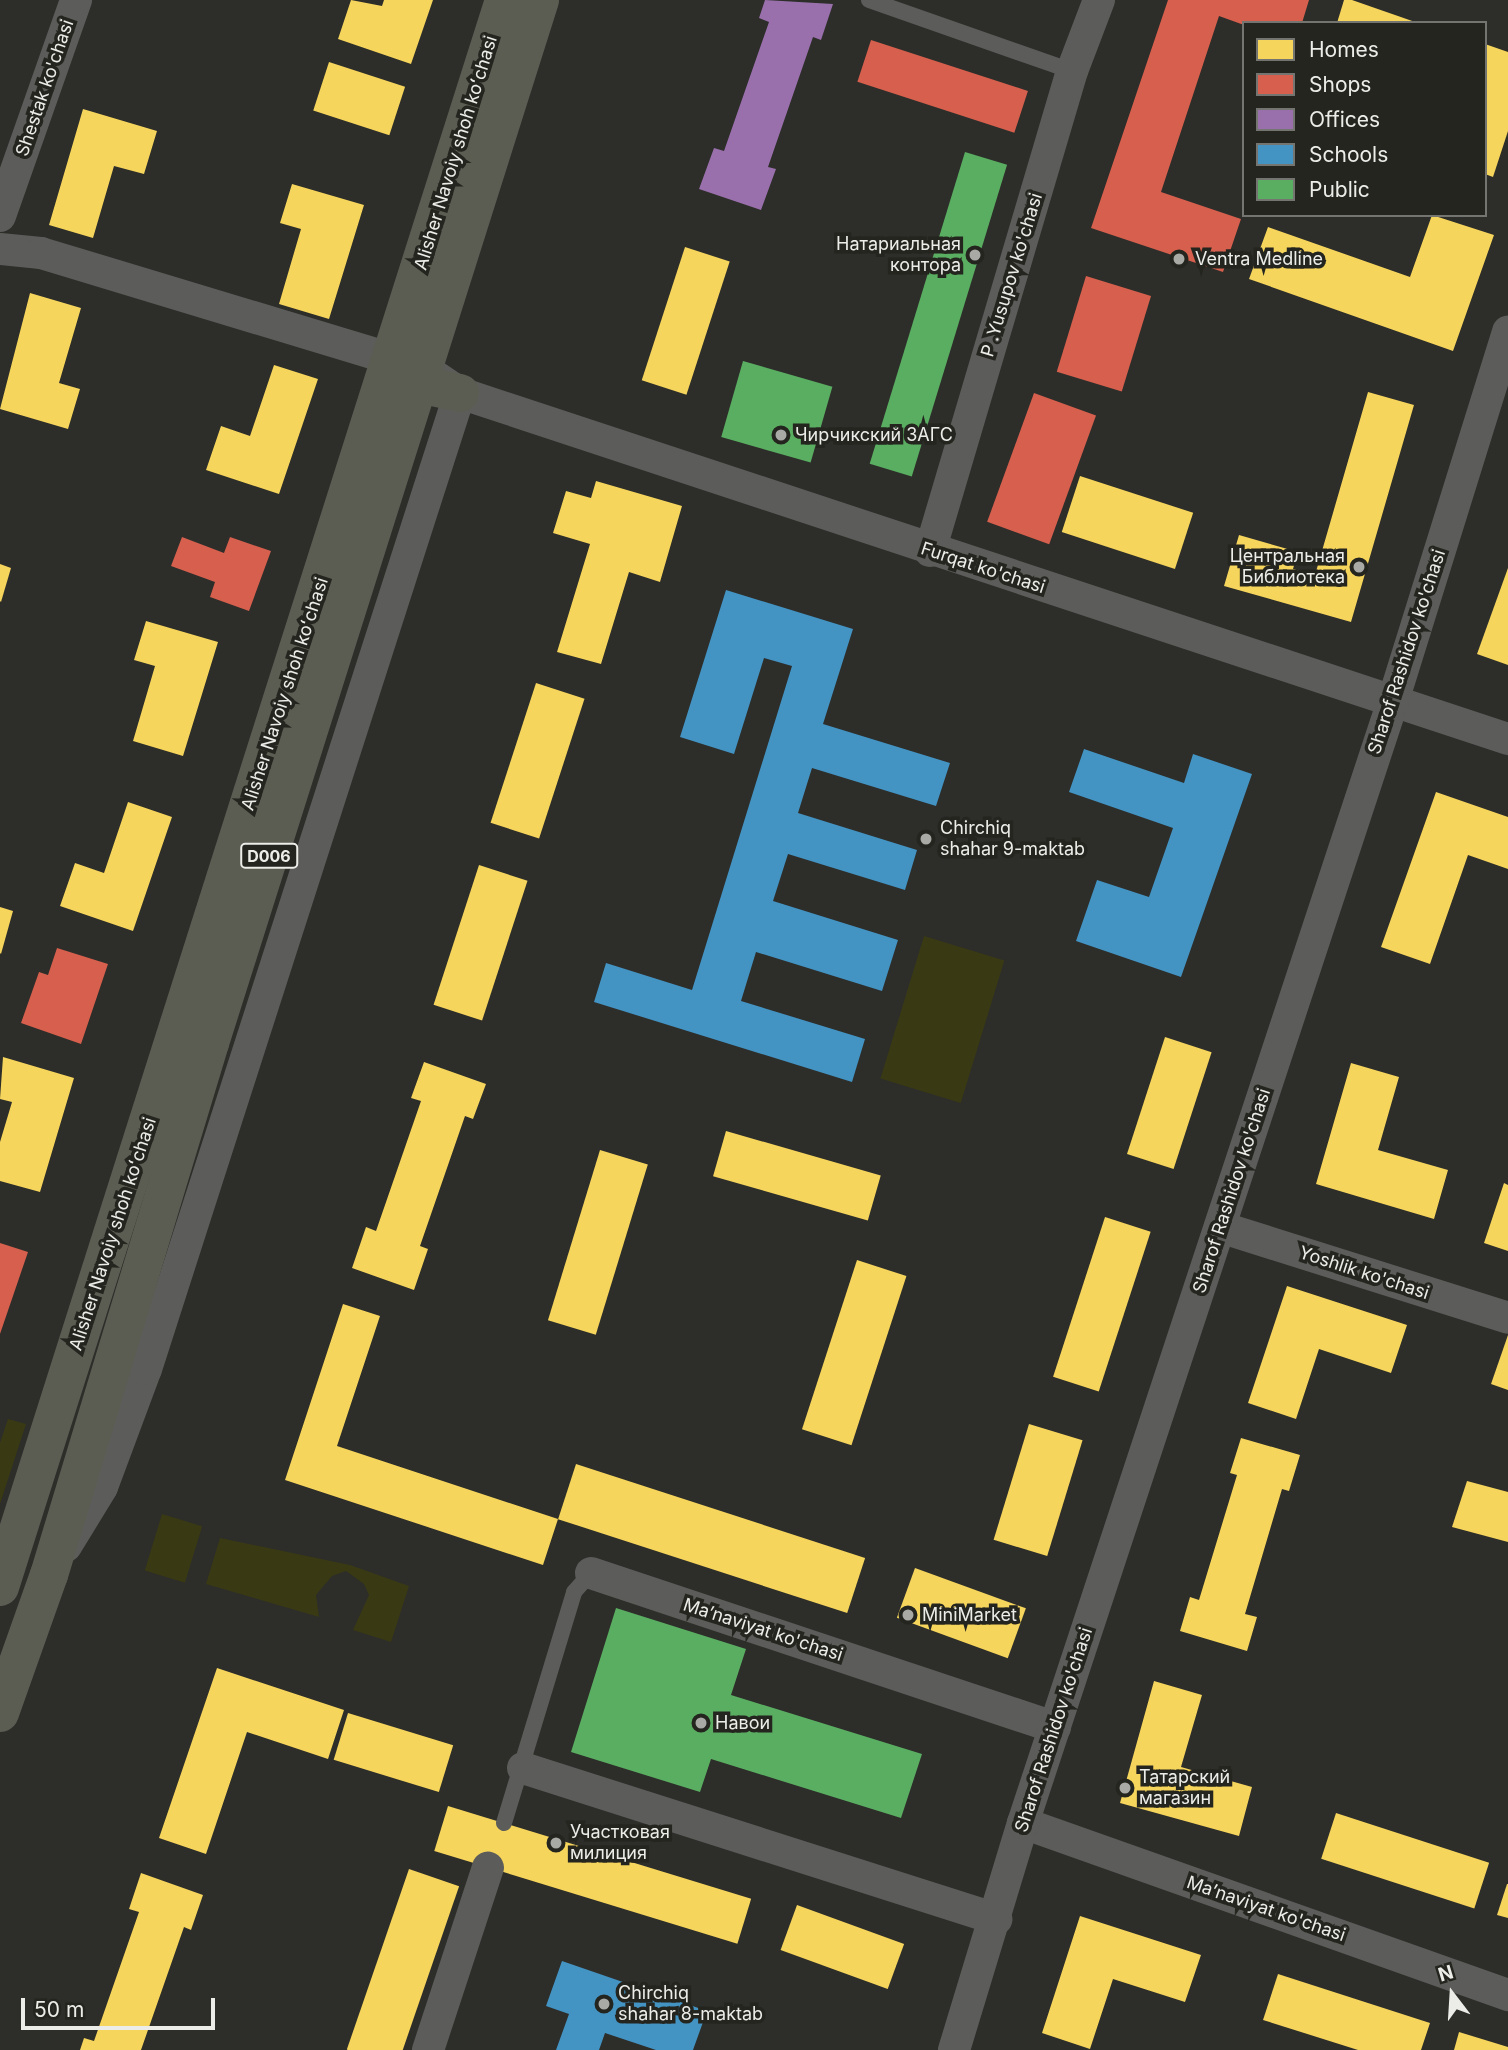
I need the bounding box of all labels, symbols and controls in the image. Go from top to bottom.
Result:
street label: Shestak ko'chasi [11,17,79,159]
legend [1242,21,1487,217]
street label: Alisher Navoiy shoh koʻchasi [410,33,502,273]
text: Homes [1309,37,1379,62]
text: Shops [1309,72,1371,97]
text: Offices [1309,107,1380,132]
text: Schools [1309,142,1388,167]
text: Public [1309,177,1370,202]
street label: P .Yusupov ko'chasi [977,191,1047,359]
place label: Натариальная контора [836,234,961,276]
marker: Натариальная контора [967,247,983,263]
place label: Ventra Medline [1195,248,1323,270]
marker: Ventra Medline [1169,249,1189,269]
place label: Чирчикский ЗАГС [795,424,953,446]
marker: Чирчикский ЗАГС [773,427,789,443]
street label: Furqat ko'chasi [918,538,1048,598]
place label: Центральная Библиотека [1230,546,1345,588]
street label: Sharof Rashidov ko'chasi [1364,547,1450,757]
marker: Центральная Библиотека [1351,559,1367,575]
street label: Alisher Navoiy shoh koʻchasi [237,575,333,813]
place label: Chirchiq shahar 9-maktab [940,818,1085,860]
marker: Chirchiq shahar 9-maktab [918,831,934,847]
road number: D006 [239,844,299,869]
street label: Sharof Rashidov ko'chasi [1189,1086,1275,1296]
street label: Alisher Navoiy shoh koʻchasi [65,1115,161,1353]
street label: Yoshlik ko'chasi [1296,1242,1432,1304]
street label: Ma’naviyat ko'chasi [681,1594,845,1666]
place label: MiniMarket [922,1604,1017,1626]
marker: MiniMarket [900,1607,916,1623]
street label: Sharof Rashidov ko'chasi [1011,1625,1097,1835]
place label: Навои [715,1712,770,1734]
marker: Навои [693,1715,709,1731]
place label: Татарский магазин [1139,1767,1230,1810]
marker: Татарский магазин [1117,1780,1133,1796]
place label: Участковая милиция [570,1822,670,1864]
marker: Участковая милиция [548,1835,564,1851]
street label: Ma’naviyat ko'chasi [1184,1872,1348,1946]
north arrow [1417,1959,1487,2029]
text: N [1435,1960,1456,1987]
scale bar [24,1983,219,2027]
place label: Chirchiq shahar 8-maktab [618,1983,763,2025]
marker: Chirchiq shahar 8-maktab [596,1996,612,2012]
text: 50 m [34,1997,84,2022]

